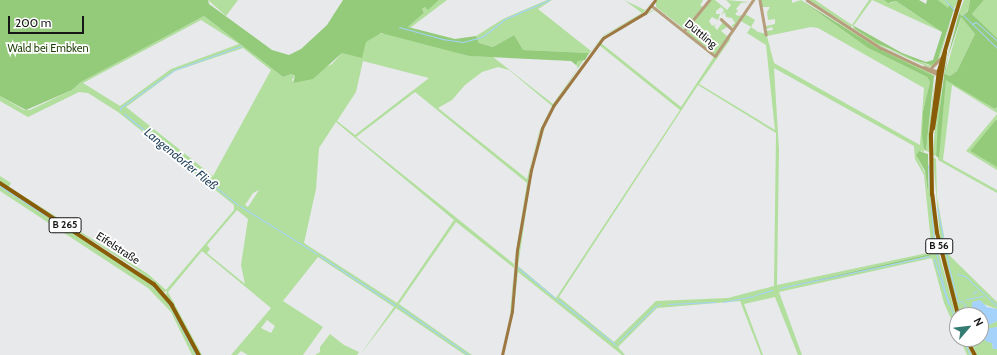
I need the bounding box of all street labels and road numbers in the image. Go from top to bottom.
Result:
street label: Düttling [682,17,720,51]
road number: B 265 [48,217,82,233]
street label: Eifelstraße [94,229,142,267]
road number: B 56 [925,238,953,254]

